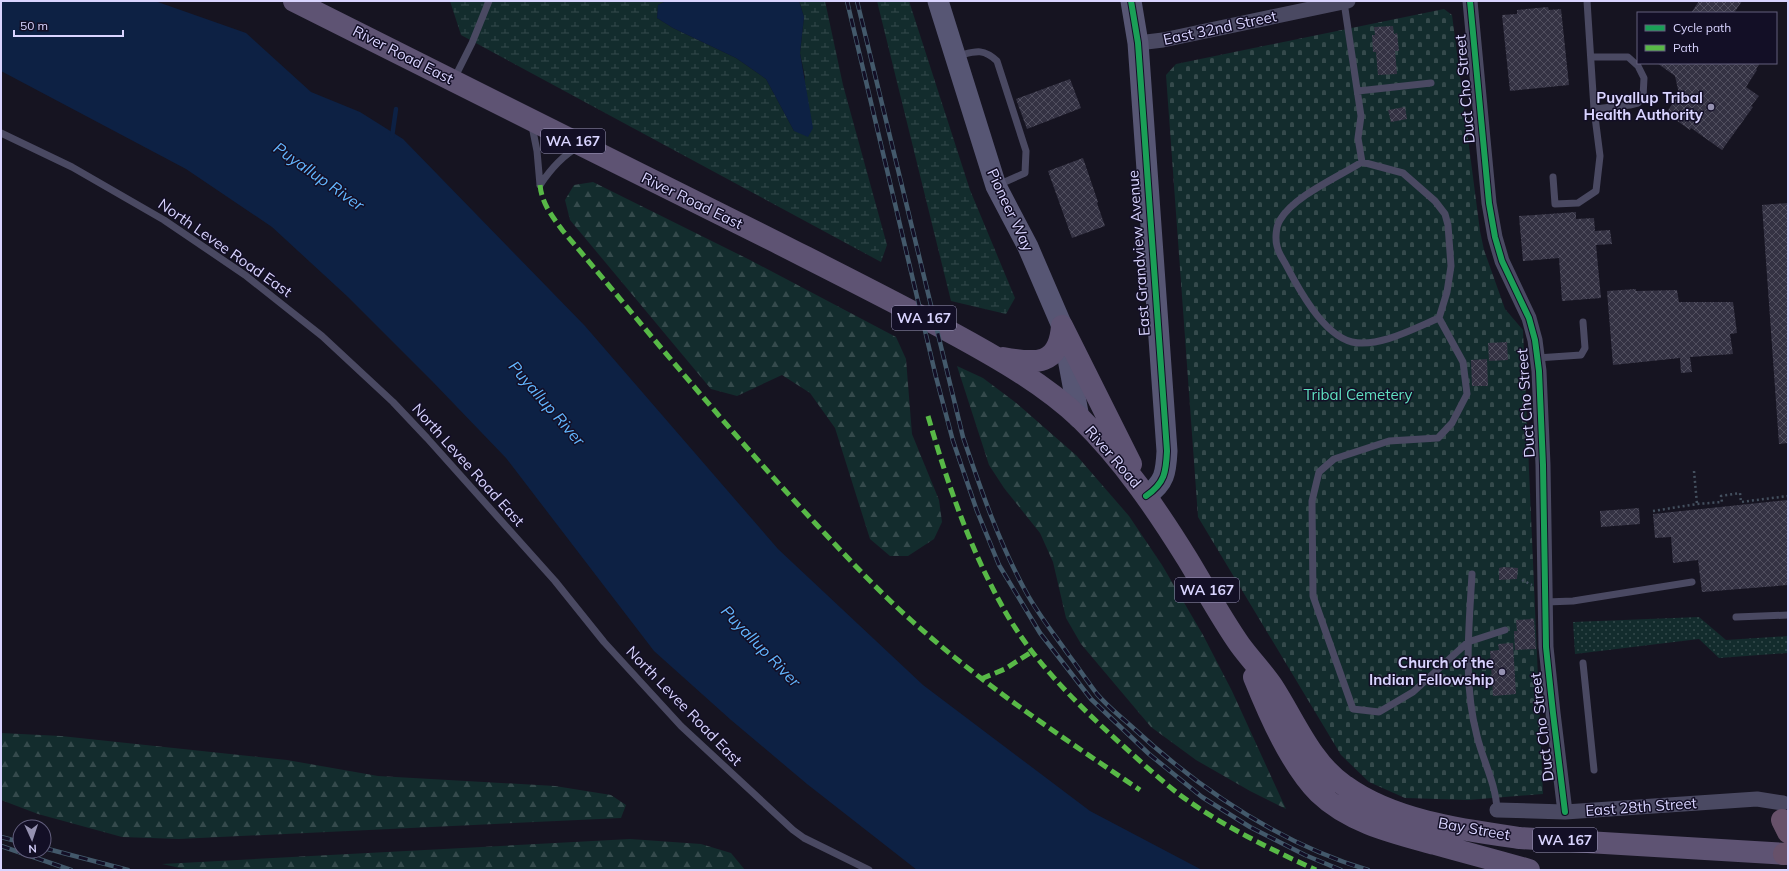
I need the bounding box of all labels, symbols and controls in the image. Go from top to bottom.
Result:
street label: East 32nd Street [1161,6,1278,49]
scale bar [14,12,123,38]
legend [1637,12,1777,64]
text: 50 m [20,18,48,33]
text: Cycle path [1673,20,1731,35]
street label: River Road East [350,21,457,88]
street label: Duct Cho Street [1450,34,1479,144]
text: Path [1673,40,1699,55]
place label: Puyallup Tribal Health Authority [1584,88,1704,124]
marker: Puyallup Tribal Health Authority [1706,102,1716,112]
road number: WA 167 [541,129,605,153]
water label: Puyallup River [270,137,369,215]
street label: Pioneer Way [983,165,1038,254]
street label: River Road East [638,168,746,233]
street label: East Grandview Avenue [1123,169,1154,337]
street label: North Levee Road East [155,194,296,301]
road number: WA 167 [892,306,956,330]
street label: Duct Cho Street [1512,348,1539,458]
water label: Puyallup River [505,356,590,450]
park label: Tribal Cemetery [1304,385,1412,404]
street label: North Levee Road East [408,399,529,530]
street label: River Road [1081,422,1146,492]
road number: WA 167 [1175,578,1239,602]
water label: Puyallup River [717,601,806,692]
street label: North Levee Road East [622,642,746,769]
place label: Church of the Indian Fellowship [1369,653,1494,689]
marker: Church of the Indian Fellowship [1497,667,1507,677]
street label: Duct Cho Street [1525,672,1558,783]
street label: East 28th Street [1585,793,1697,820]
street label: Bay Street [1437,813,1511,844]
north arrow [12,819,52,859]
road number: WA 167 [1533,828,1597,852]
text: N [28,842,37,856]

